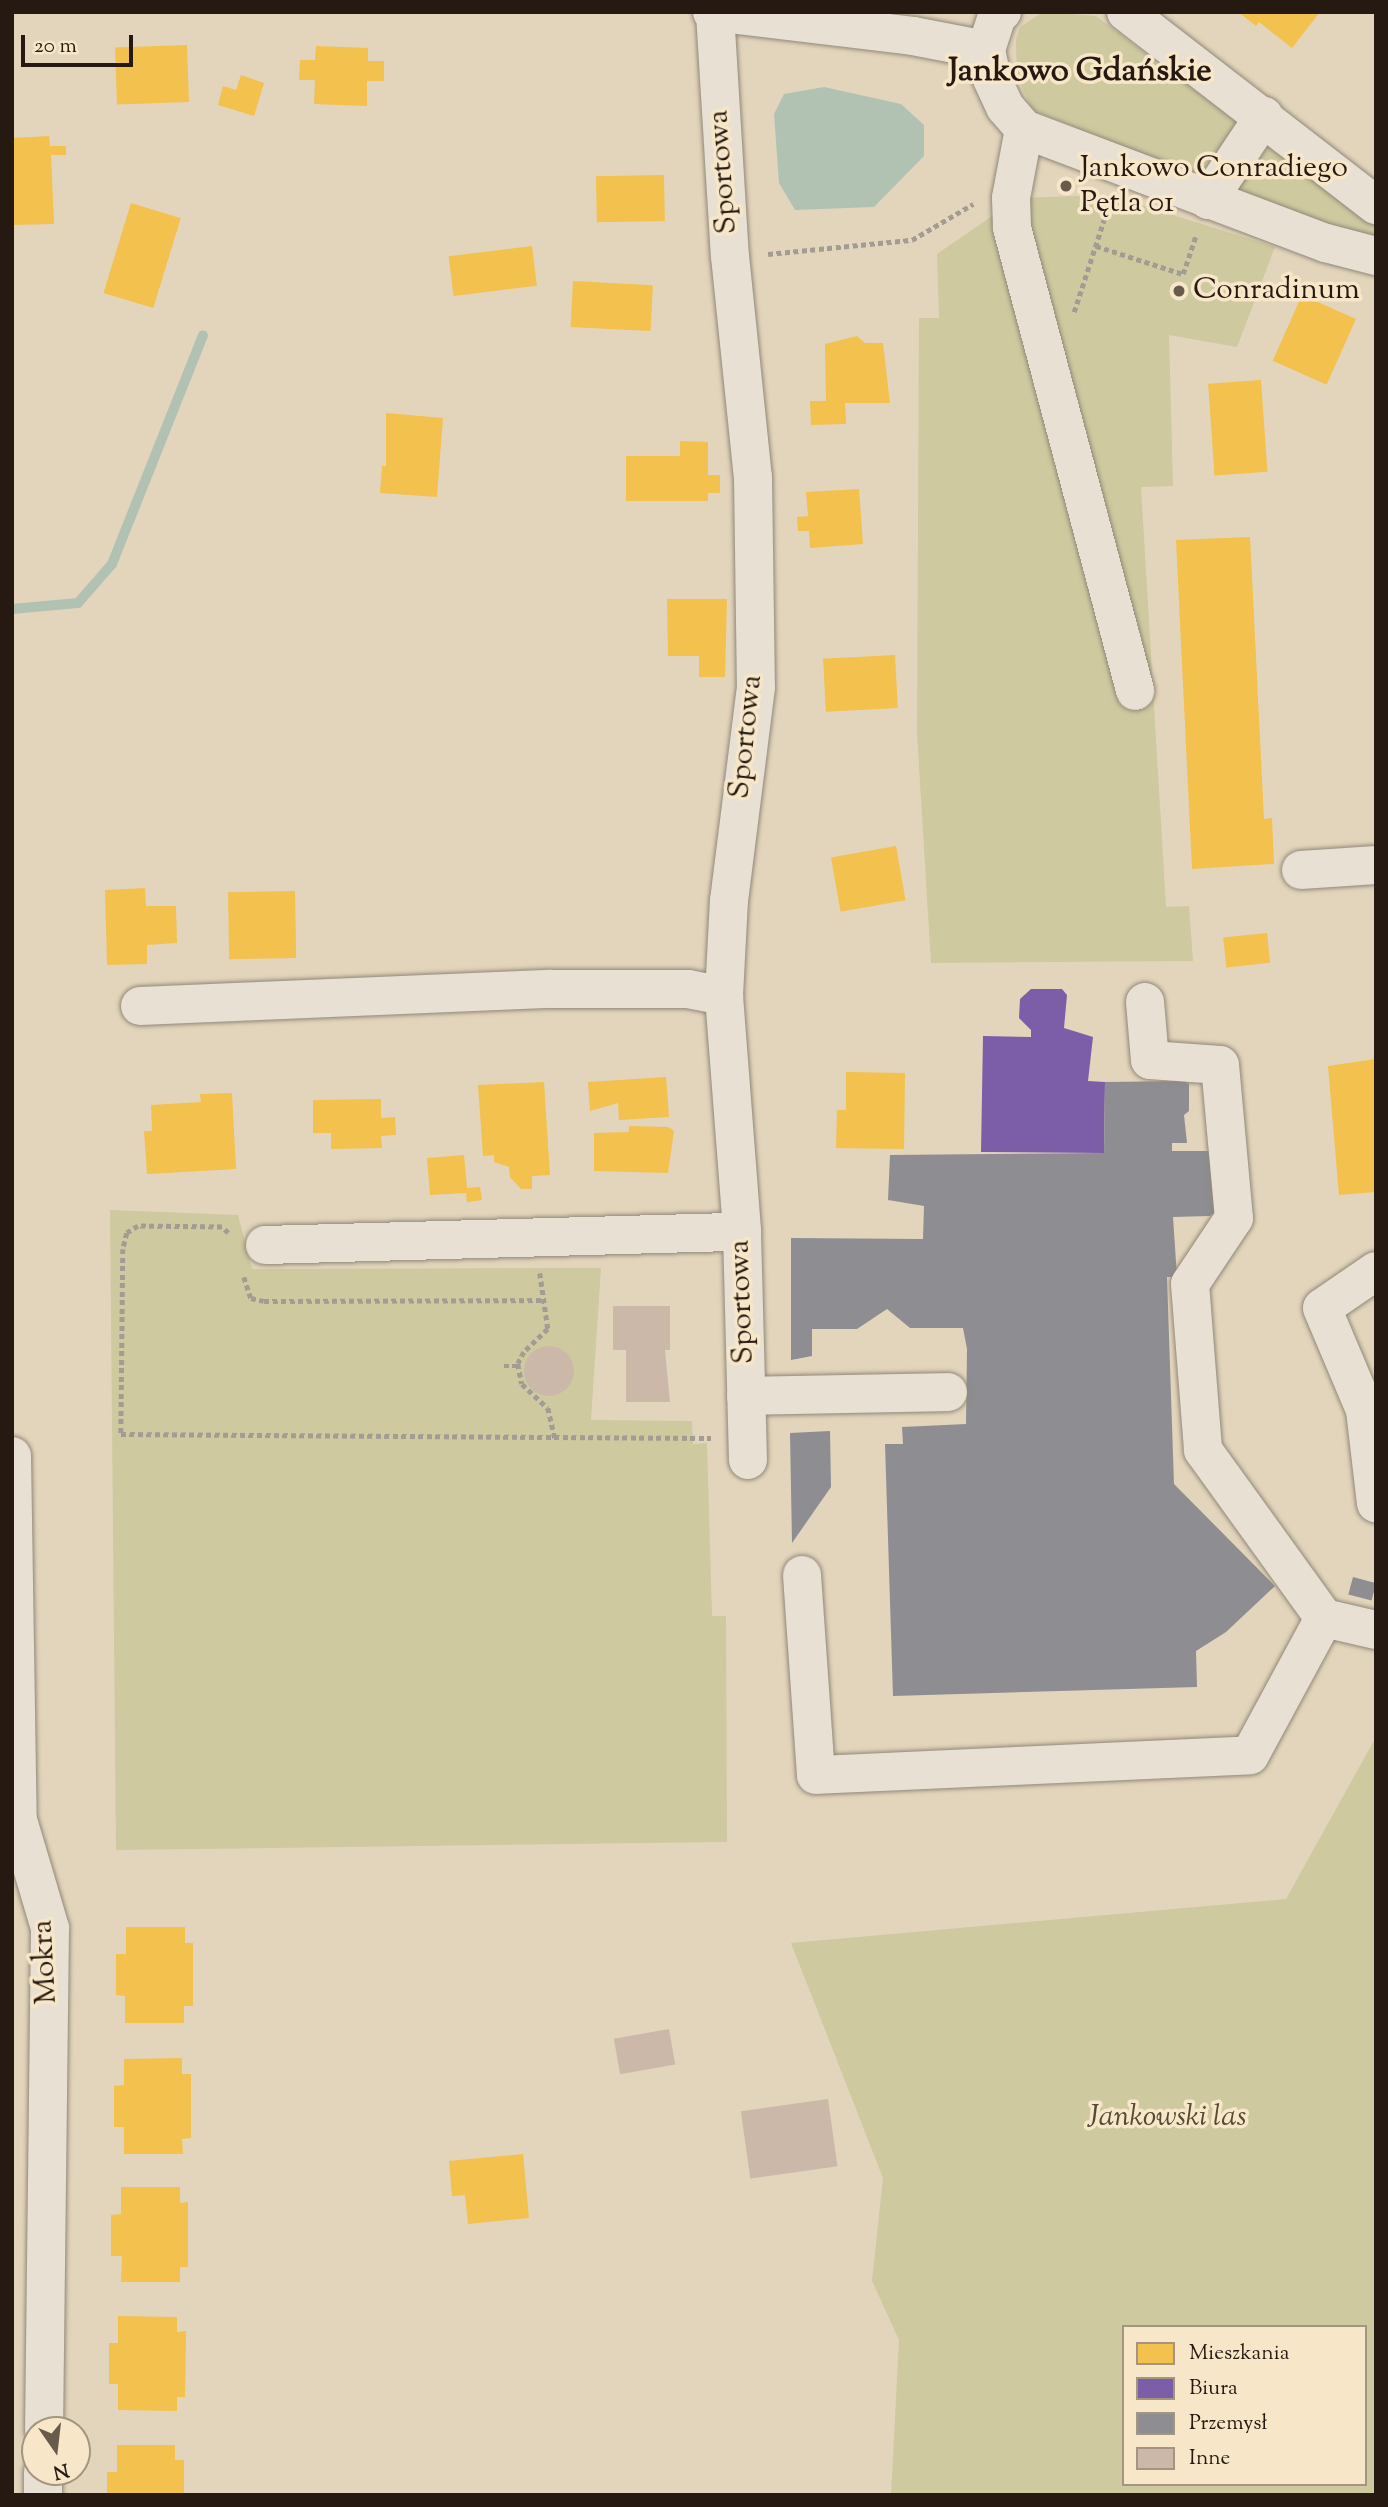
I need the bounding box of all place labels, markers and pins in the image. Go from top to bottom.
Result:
place label: Jankowo Conradiego Pętla 01 [1080,151,1348,222]
marker: Jankowo Conradiego Pętla 01 [1058,178,1074,194]
place label: Conradinum [1193,273,1360,309]
marker: Conradinum [1171,283,1187,299]

